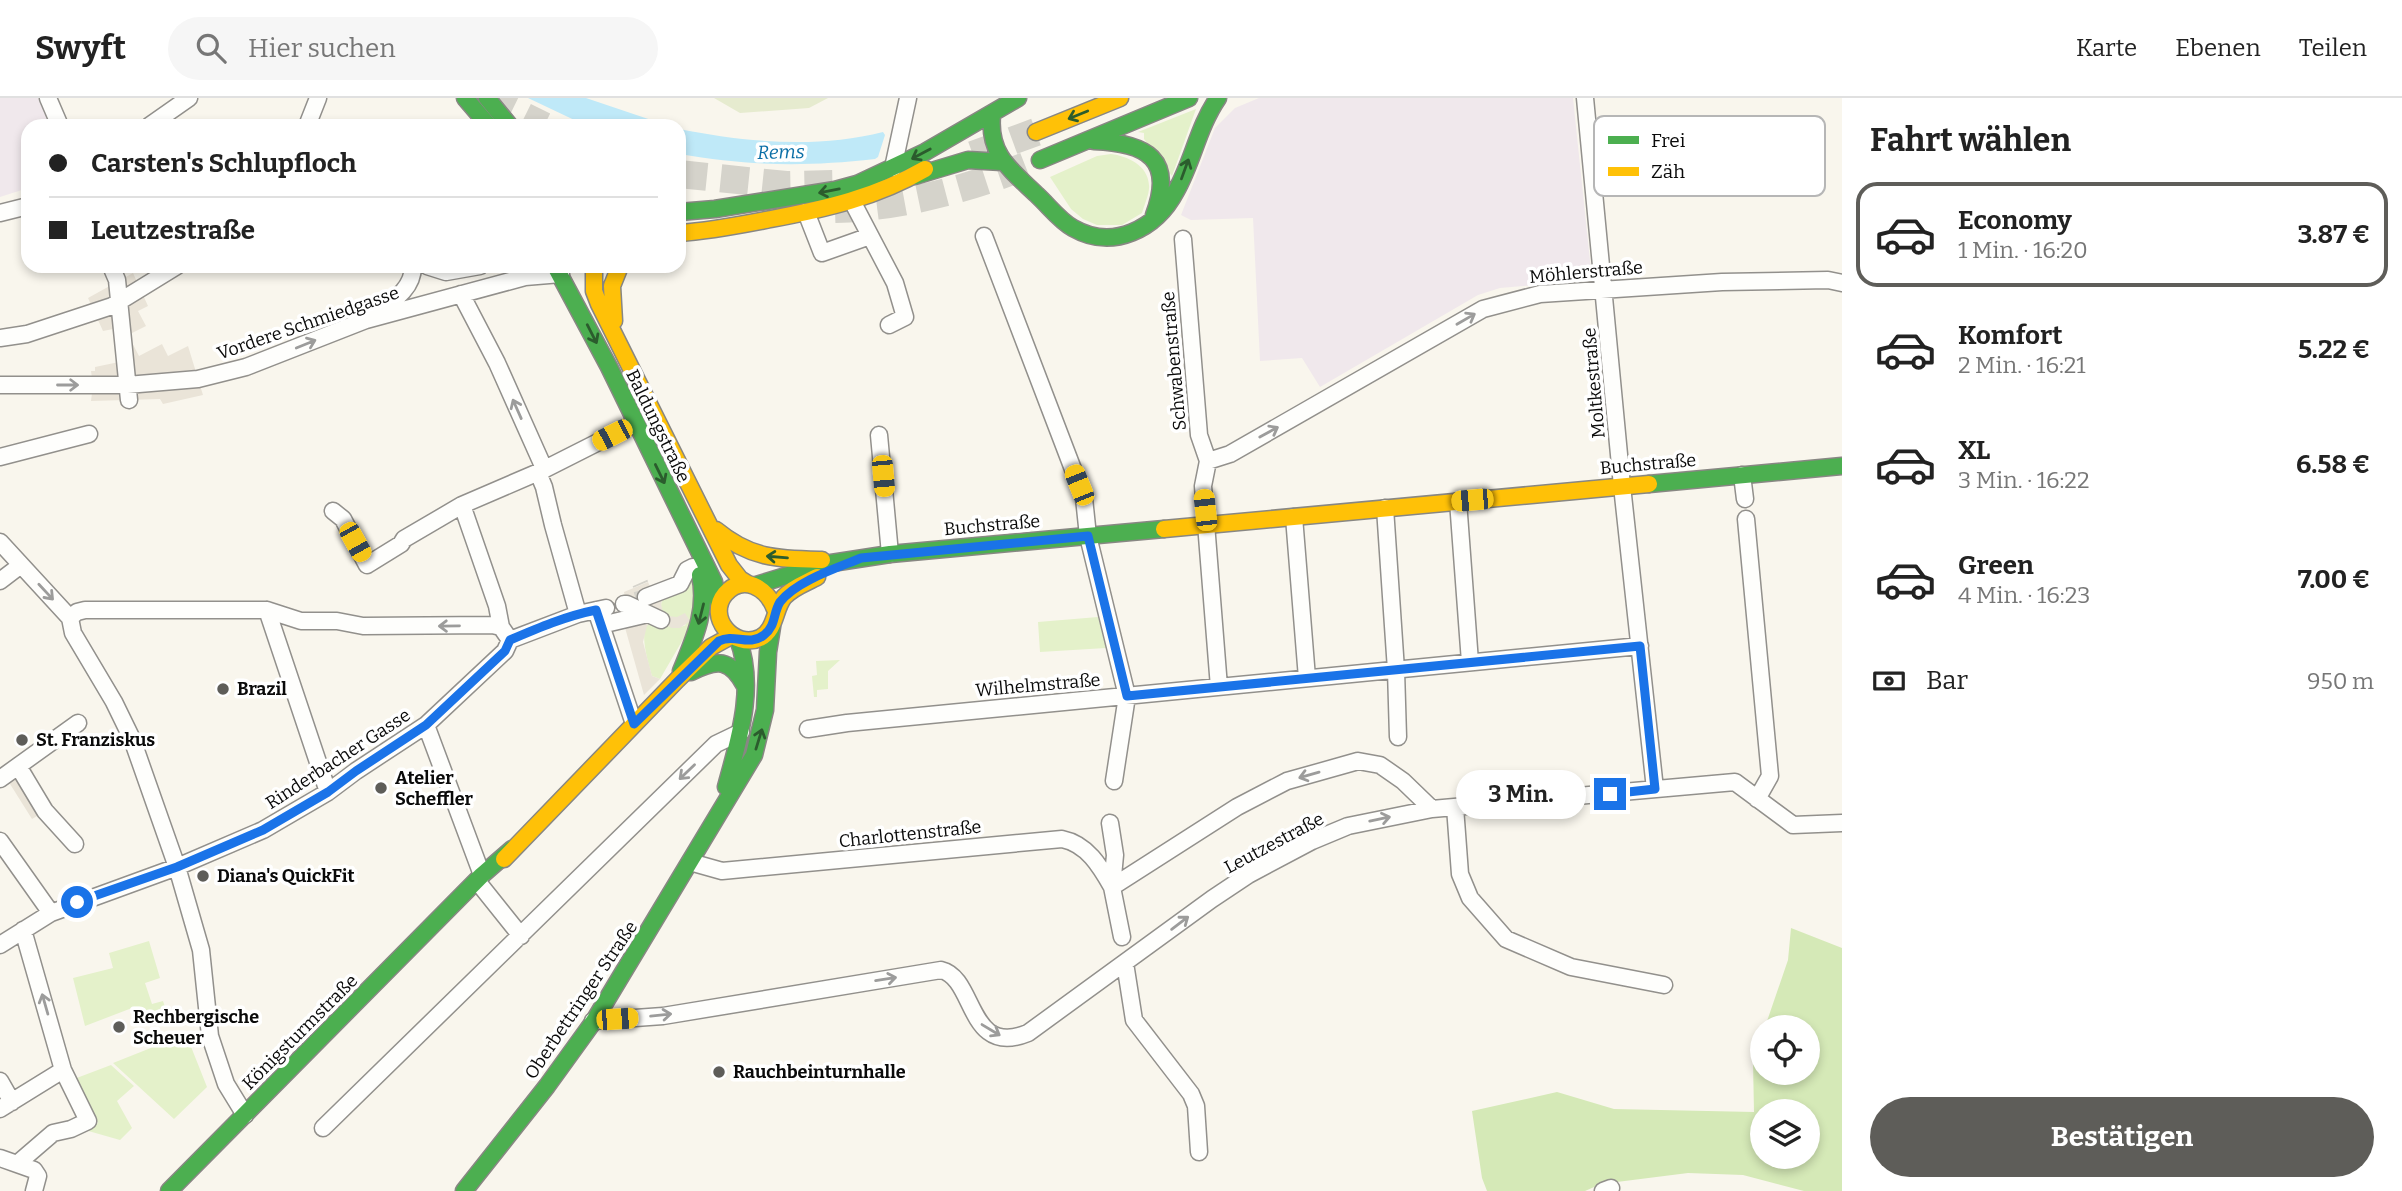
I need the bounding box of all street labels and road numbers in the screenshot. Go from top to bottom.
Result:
street label: Möhlerstraße [1528,256,1644,288]
street label: Vordere Schmiedgasse [214,282,402,364]
street label: Schwabenstraße [1157,291,1191,431]
street label: Moltkestraße [1578,327,1610,439]
street label: Baldungstraße [621,366,695,486]
street label: Buchstraße [1599,449,1697,479]
street label: Buchstraße [943,510,1041,540]
street label: Wilhelmstraße [975,669,1101,701]
street label: Rinderbacher Gasse [261,704,415,814]
street label: Leutzestraße [1221,808,1327,878]
street label: Charlottenstraße [838,816,982,852]
street label: Oberbettringer Straße [520,917,642,1083]
street label: Königsturmstraße [238,970,362,1094]

